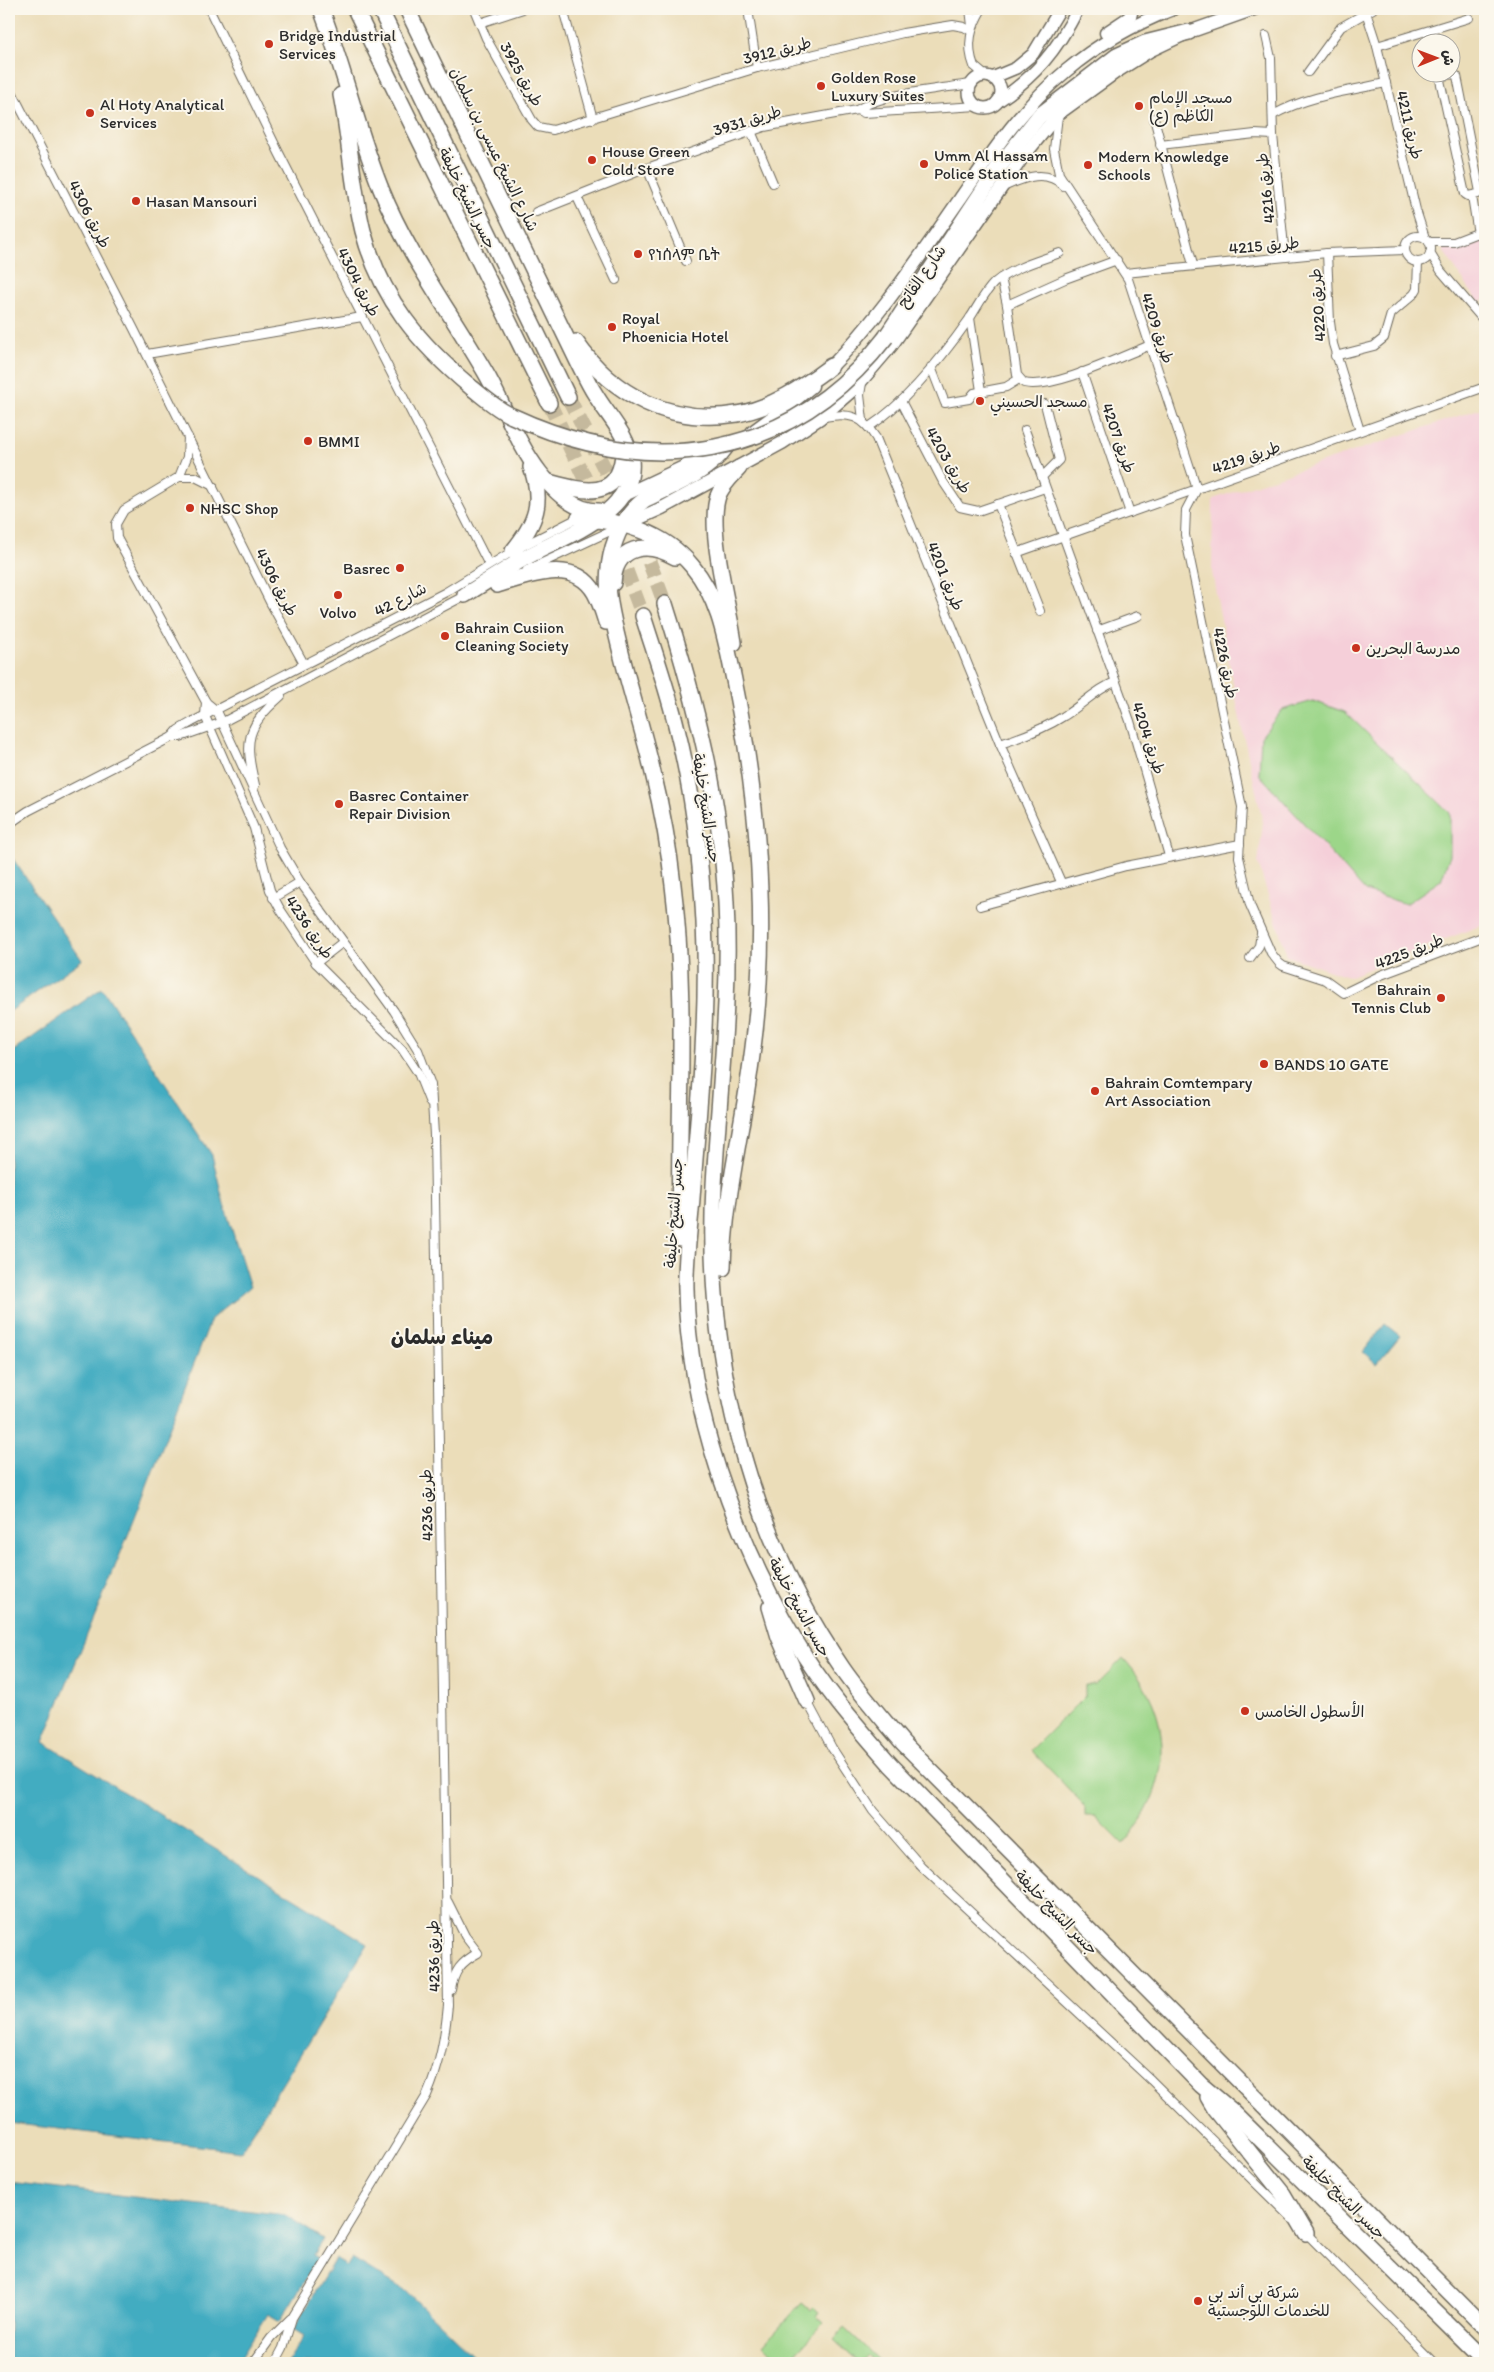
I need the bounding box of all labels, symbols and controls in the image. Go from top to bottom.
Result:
place label: Bridge Industrial Services [279,26,396,63]
north arrow [1412,32,1462,82]
street label: طريق 3912 [741,33,813,68]
marker: Bridge Industrial Services [263,38,275,50]
street label: طريق 3925 [496,39,547,110]
text: ش [1440,50,1457,66]
street label: شارع الشيخ عيسى بن سلمان [445,64,543,235]
place label: Golden Rose Luxury Suites [831,68,924,105]
marker: Golden Rose Luxury Suites [815,80,827,92]
place label: مسجد الإمام الكاظم (ع) [1149,88,1233,128]
street label: طريق 4211 [1392,89,1427,161]
place label: Al Hoty Analytical Services [100,95,225,132]
marker: مسجد الإمام الكاظم (ع) [1133,100,1145,112]
street label: طريق 3931 [711,101,784,140]
marker: Al Hoty Analytical Services [84,107,96,119]
place label: House Green Cold Store [602,142,690,179]
street label: جسر الشيخ خليفة [434,144,500,253]
place label: Umm Al Hassam Police Station [934,146,1048,183]
place label: Modern Knowledge Schools [1098,147,1229,184]
street label: طريق 4216 [1252,152,1279,224]
marker: House Green Cold Store [586,154,598,166]
marker: Umm Al Hassam Police Station [918,158,930,170]
marker: Modern Knowledge Schools [1082,159,1094,171]
street label: طريق 4306 [64,177,115,251]
place label: Hasan Mansouri [146,192,257,211]
marker: Hasan Mansouri [130,195,142,207]
street label: طريق 4215 [1228,233,1300,258]
street label: شارع الفاتح [893,241,952,313]
street label: طريق 4304 [333,244,384,320]
place label: የነሰላም ቤት [648,245,720,264]
marker: የነሰላም ቤት [632,248,644,260]
street label: طريق 4220 [1305,268,1330,342]
street label: طريق 4209 [1137,290,1178,366]
place label: Royal Phoenicia Hotel [622,309,729,346]
marker: Royal Phoenicia Hotel [606,321,618,333]
place label: مسجد الحسيني [990,392,1088,416]
marker: مسجد الحسيني [974,395,986,407]
street label: طريق 4207 [1098,401,1139,476]
street label: طريق 4203 [922,424,975,497]
place label: BMMI [318,432,360,451]
marker: BMMI [302,435,314,447]
street label: طريق 4219 [1209,437,1283,478]
place label: NHSC Shop [200,499,279,518]
marker: NHSC Shop [184,502,196,514]
street label: طريق 4201 [923,539,968,613]
street label: طريق 4306 [251,545,302,619]
place label: Basrec [343,559,390,578]
marker: Basrec [394,562,406,574]
street label: شارع 42 [371,578,431,622]
marker: Volvo [332,589,344,601]
place label: Volvo [319,603,357,622]
place label: Bahrain Cusiion Cleaning Society [455,618,569,655]
street label: طريق 4226 [1209,626,1242,700]
marker: Bahrain Cusiion Cleaning Society [439,630,451,642]
place label: مدرسة البحرين [1366,639,1460,658]
marker: مدرسة البحرين [1350,642,1362,654]
street label: طريق 4204 [1128,700,1169,777]
street label: جسر الشيخ خليفة [687,752,725,864]
place label: Basrec Container Repair Division [349,786,469,823]
marker: Basrec Container Repair Division [333,798,345,810]
street label: طريق 4236 [281,892,338,963]
street label: طريق 4225 [1372,930,1446,973]
place label: Bahrain Tennis Club [1351,980,1431,1017]
marker: Bahrain Tennis Club [1435,992,1447,1004]
place label: BANDS 10 GATE [1274,1055,1389,1074]
marker: BANDS 10 GATE [1258,1058,1270,1070]
place label: Bahrain Comtempary Art Association [1105,1073,1253,1110]
marker: Bahrain Comtempary Art Association [1089,1085,1101,1097]
street label: جسر الشيخ خليفة [660,1157,688,1269]
district label: ميناء سلمان [391,1324,493,1350]
street label: طريق 4236 [416,1469,437,1541]
street label: جسر الشيخ خليفة [764,1554,835,1661]
place label: الأسطول الخامس [1255,1701,1364,1722]
marker: الأسطول الخامس [1239,1705,1251,1717]
street label: جسر الشيخ خليفة [1011,1866,1102,1959]
street label: طريق 4236 [423,1920,444,1992]
street label: جسر الشيخ خليفة [1297,2152,1389,2244]
place label: شركة بي أند بي للخدمات اللوجستية [1208,2283,1330,2321]
marker: شركة بي أند بي للخدمات اللوجستية [1192,2295,1204,2307]

